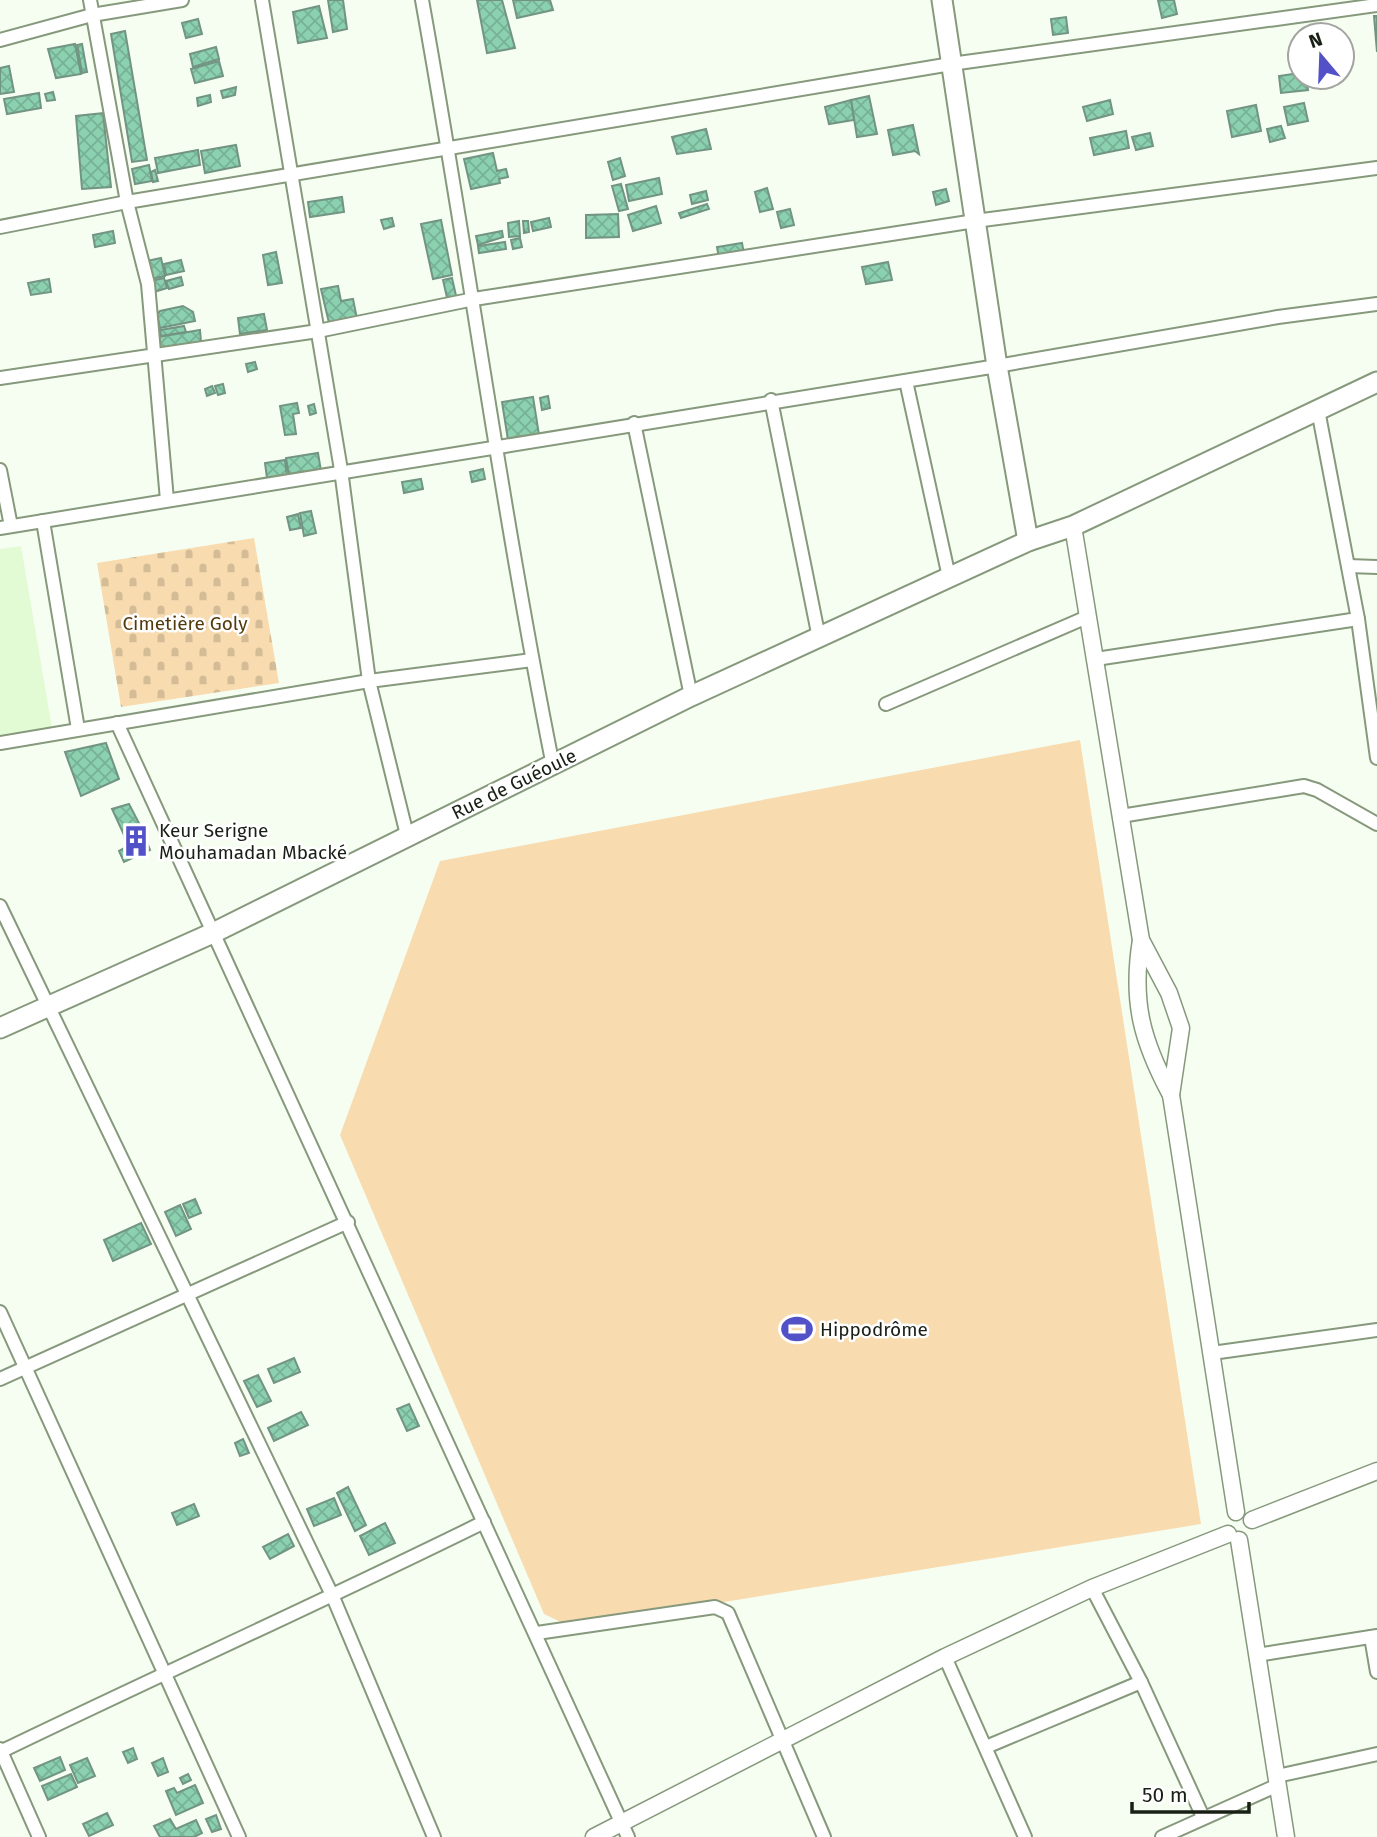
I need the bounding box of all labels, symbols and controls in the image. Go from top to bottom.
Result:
north arrow [1286,21,1356,91]
text: N [1306,27,1325,53]
park label: Cimetière Goly [122,612,248,635]
street label: Rue de Guéoule [448,744,580,824]
place label: Keur Serigne Mouhamadan Mbacké [159,819,347,864]
building icon: Keur Serigne Mouhamadan Mbacké [119,824,153,858]
sports icon: Hippodrôme [780,1312,814,1346]
place label: Hippodrôme [820,1318,928,1341]
scale bar [1132,1770,1249,1814]
text: 50 m [1142,1782,1188,1808]

